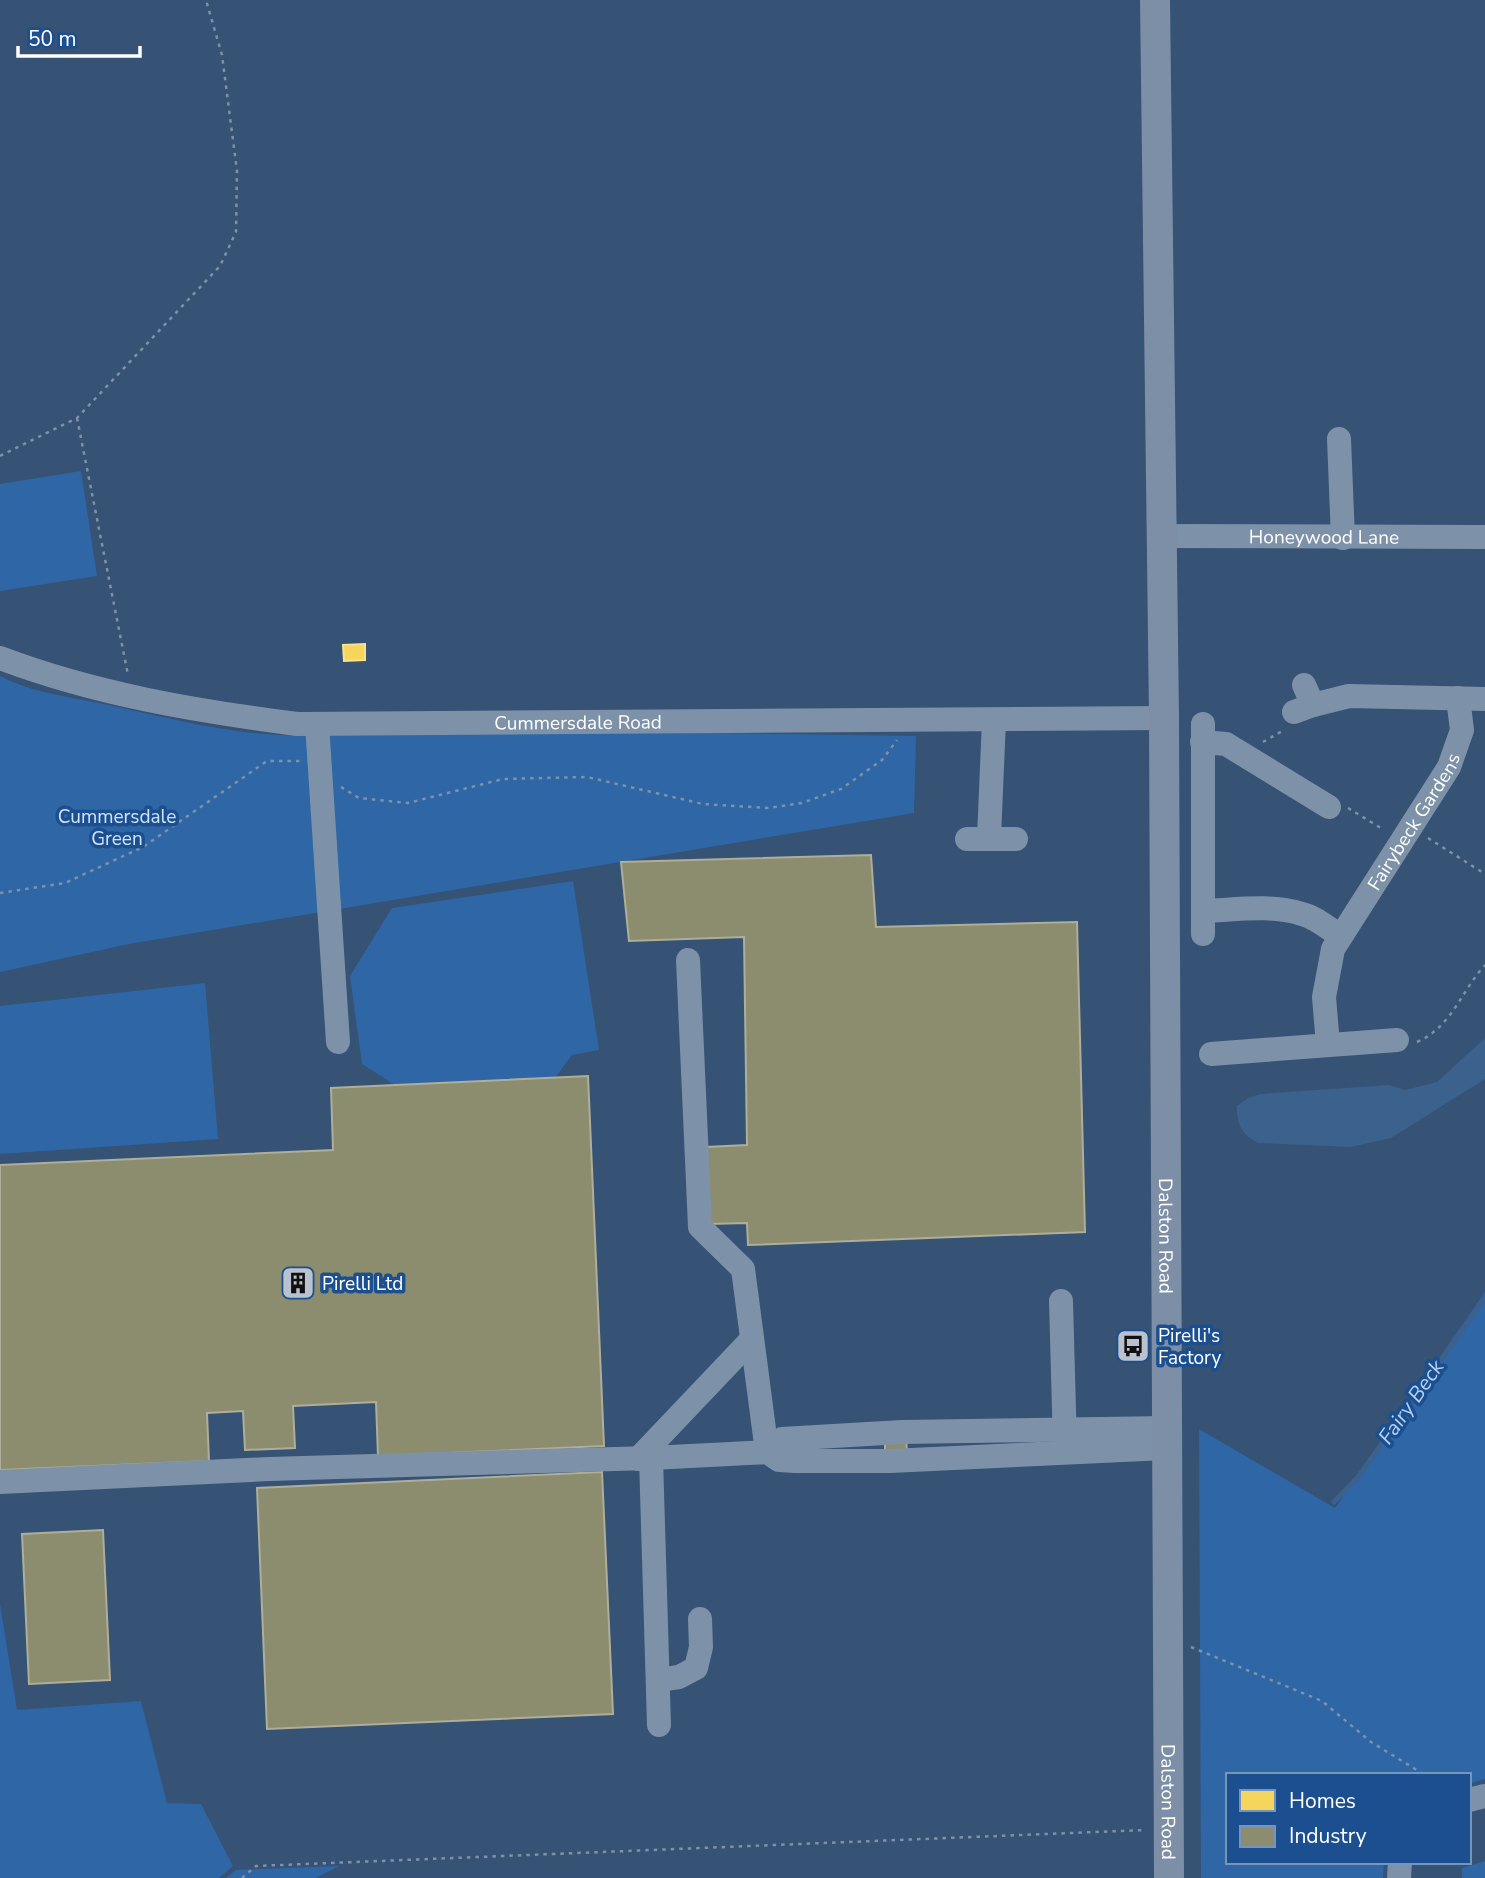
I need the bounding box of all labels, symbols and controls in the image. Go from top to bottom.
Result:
scale bar [18,14,140,58]
text: 50 m [28,25,77,53]
street label: Honeywood Lane [1249,524,1399,551]
street label: Cummersdale Road [494,709,662,737]
street label: Fairybeck Gardens [1362,750,1467,896]
park label: Cummersdale Green [58,804,176,852]
street label: Dalston Road [1152,1178,1178,1294]
building icon: Pirelli Ltd [279,1264,317,1302]
place label: Pirelli Ltd [322,1271,403,1297]
place label: Pirelli's Factory [1158,1323,1221,1371]
bus stop icon: Pirelli's Factory [1114,1327,1152,1365]
water label: Fairy Beck [1372,1354,1451,1450]
street label: Dalston Road [1154,1744,1181,1860]
legend [1226,1773,1471,1864]
text: Homes [1289,1787,1356,1815]
text: Industry [1289,1822,1367,1850]

